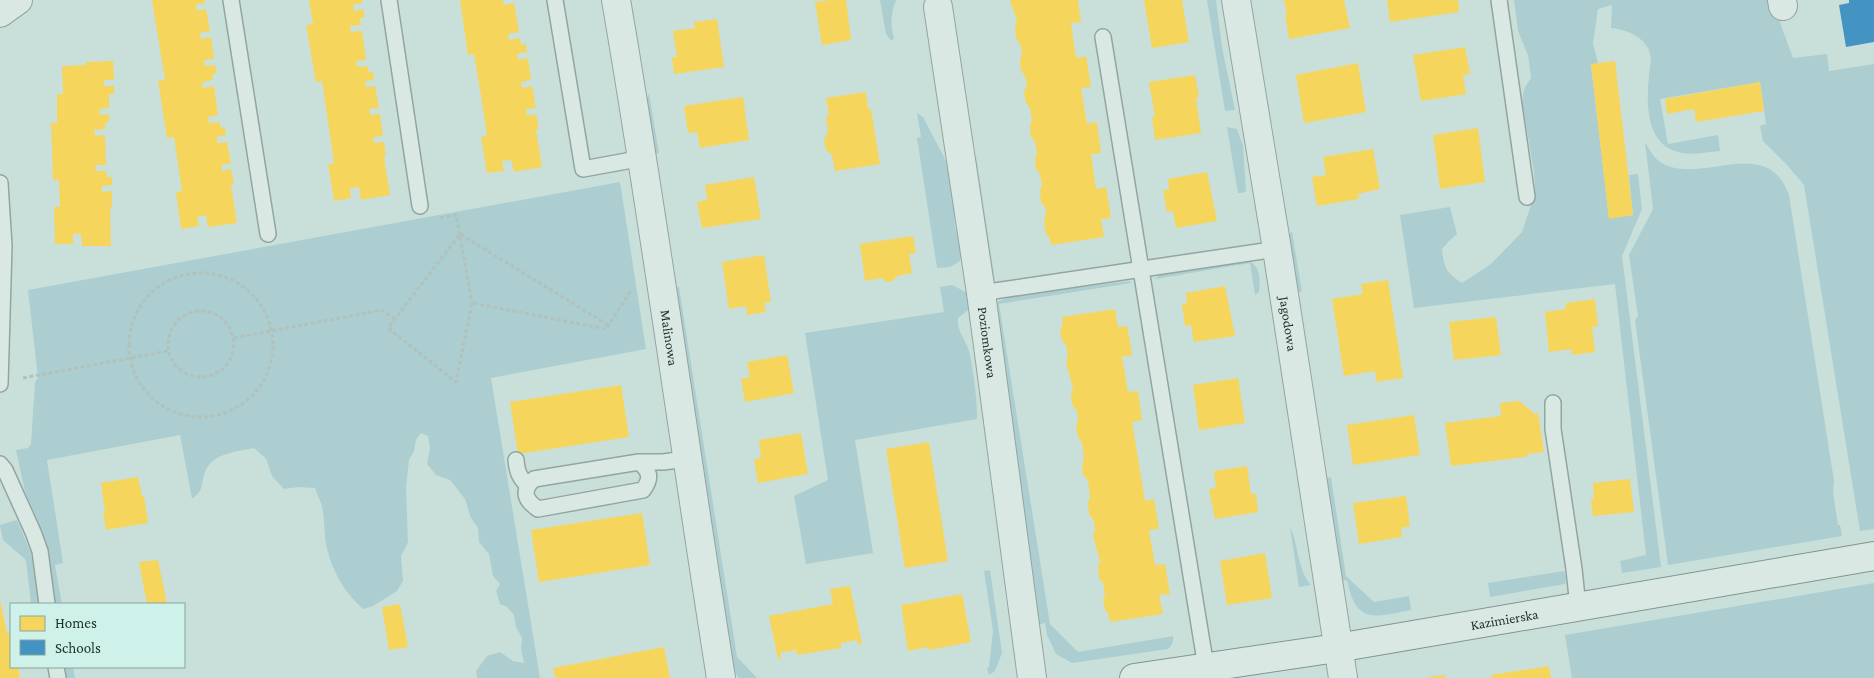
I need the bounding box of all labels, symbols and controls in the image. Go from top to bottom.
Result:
street label: Jagodowa [1276,293,1301,353]
street label: Poziomkowa [975,306,1000,379]
street label: Malinowa [657,309,682,367]
legend [10,603,185,668]
street label: Kazimierska [1469,606,1540,633]
text: Homes [55,615,97,631]
text: Schools [55,640,101,656]

